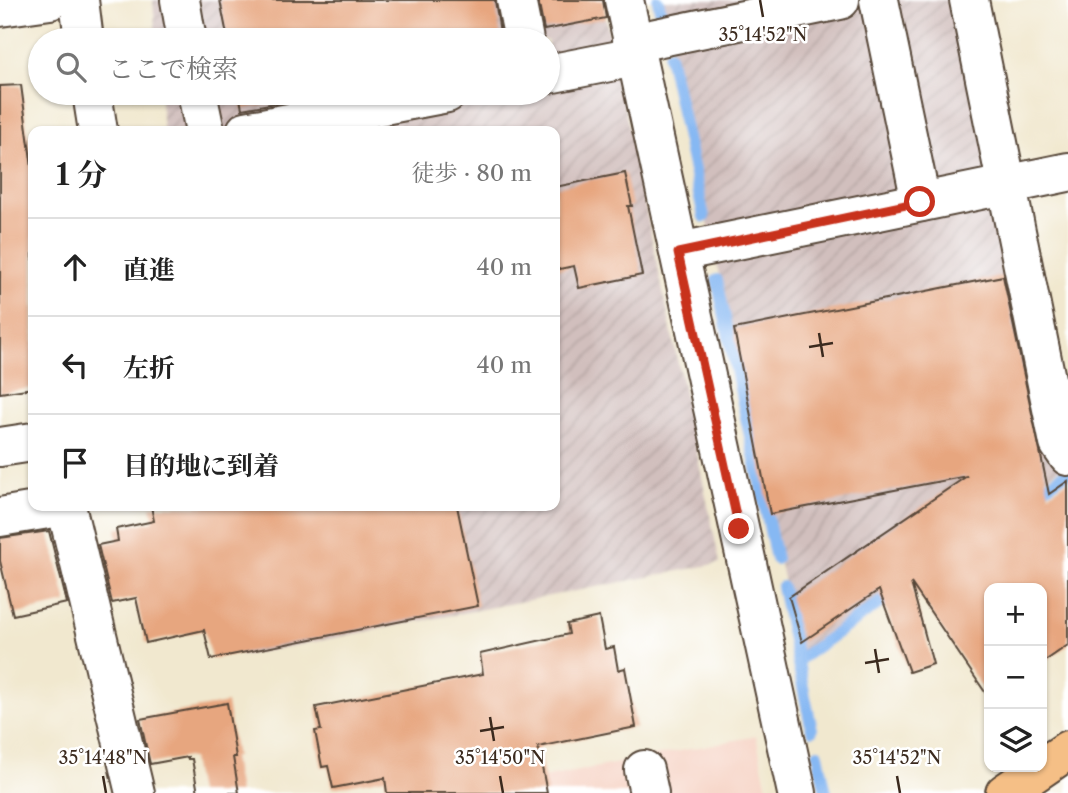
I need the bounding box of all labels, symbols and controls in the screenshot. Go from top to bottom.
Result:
text: 35°14'52"N [719,24,808,46]
search box [28,28,560,105]
icon: search [52,48,90,86]
text: ここで検索 [108,53,238,85]
text: 1 分 [56,156,107,193]
text: 徒歩 · 80 m [412,159,532,187]
route start [904,186,935,217]
icon: ahead [56,248,94,286]
text: 40 m [477,253,532,281]
text: 直進 [123,254,175,286]
icon: left [56,346,94,384]
text: 40 m [477,351,532,379]
text: 左折 [123,352,175,384]
icon: arrive [56,444,94,482]
text: 目的地に到着 [123,450,279,482]
route end [723,513,754,544]
map controls [984,583,1047,772]
button: + [984,583,1047,646]
button: − [984,646,1047,709]
button: layers [984,709,1047,772]
text: 35°14'48"N [58,747,148,769]
text: 35°14'50"N [455,747,545,769]
text: 35°14'52"N [853,747,942,769]

